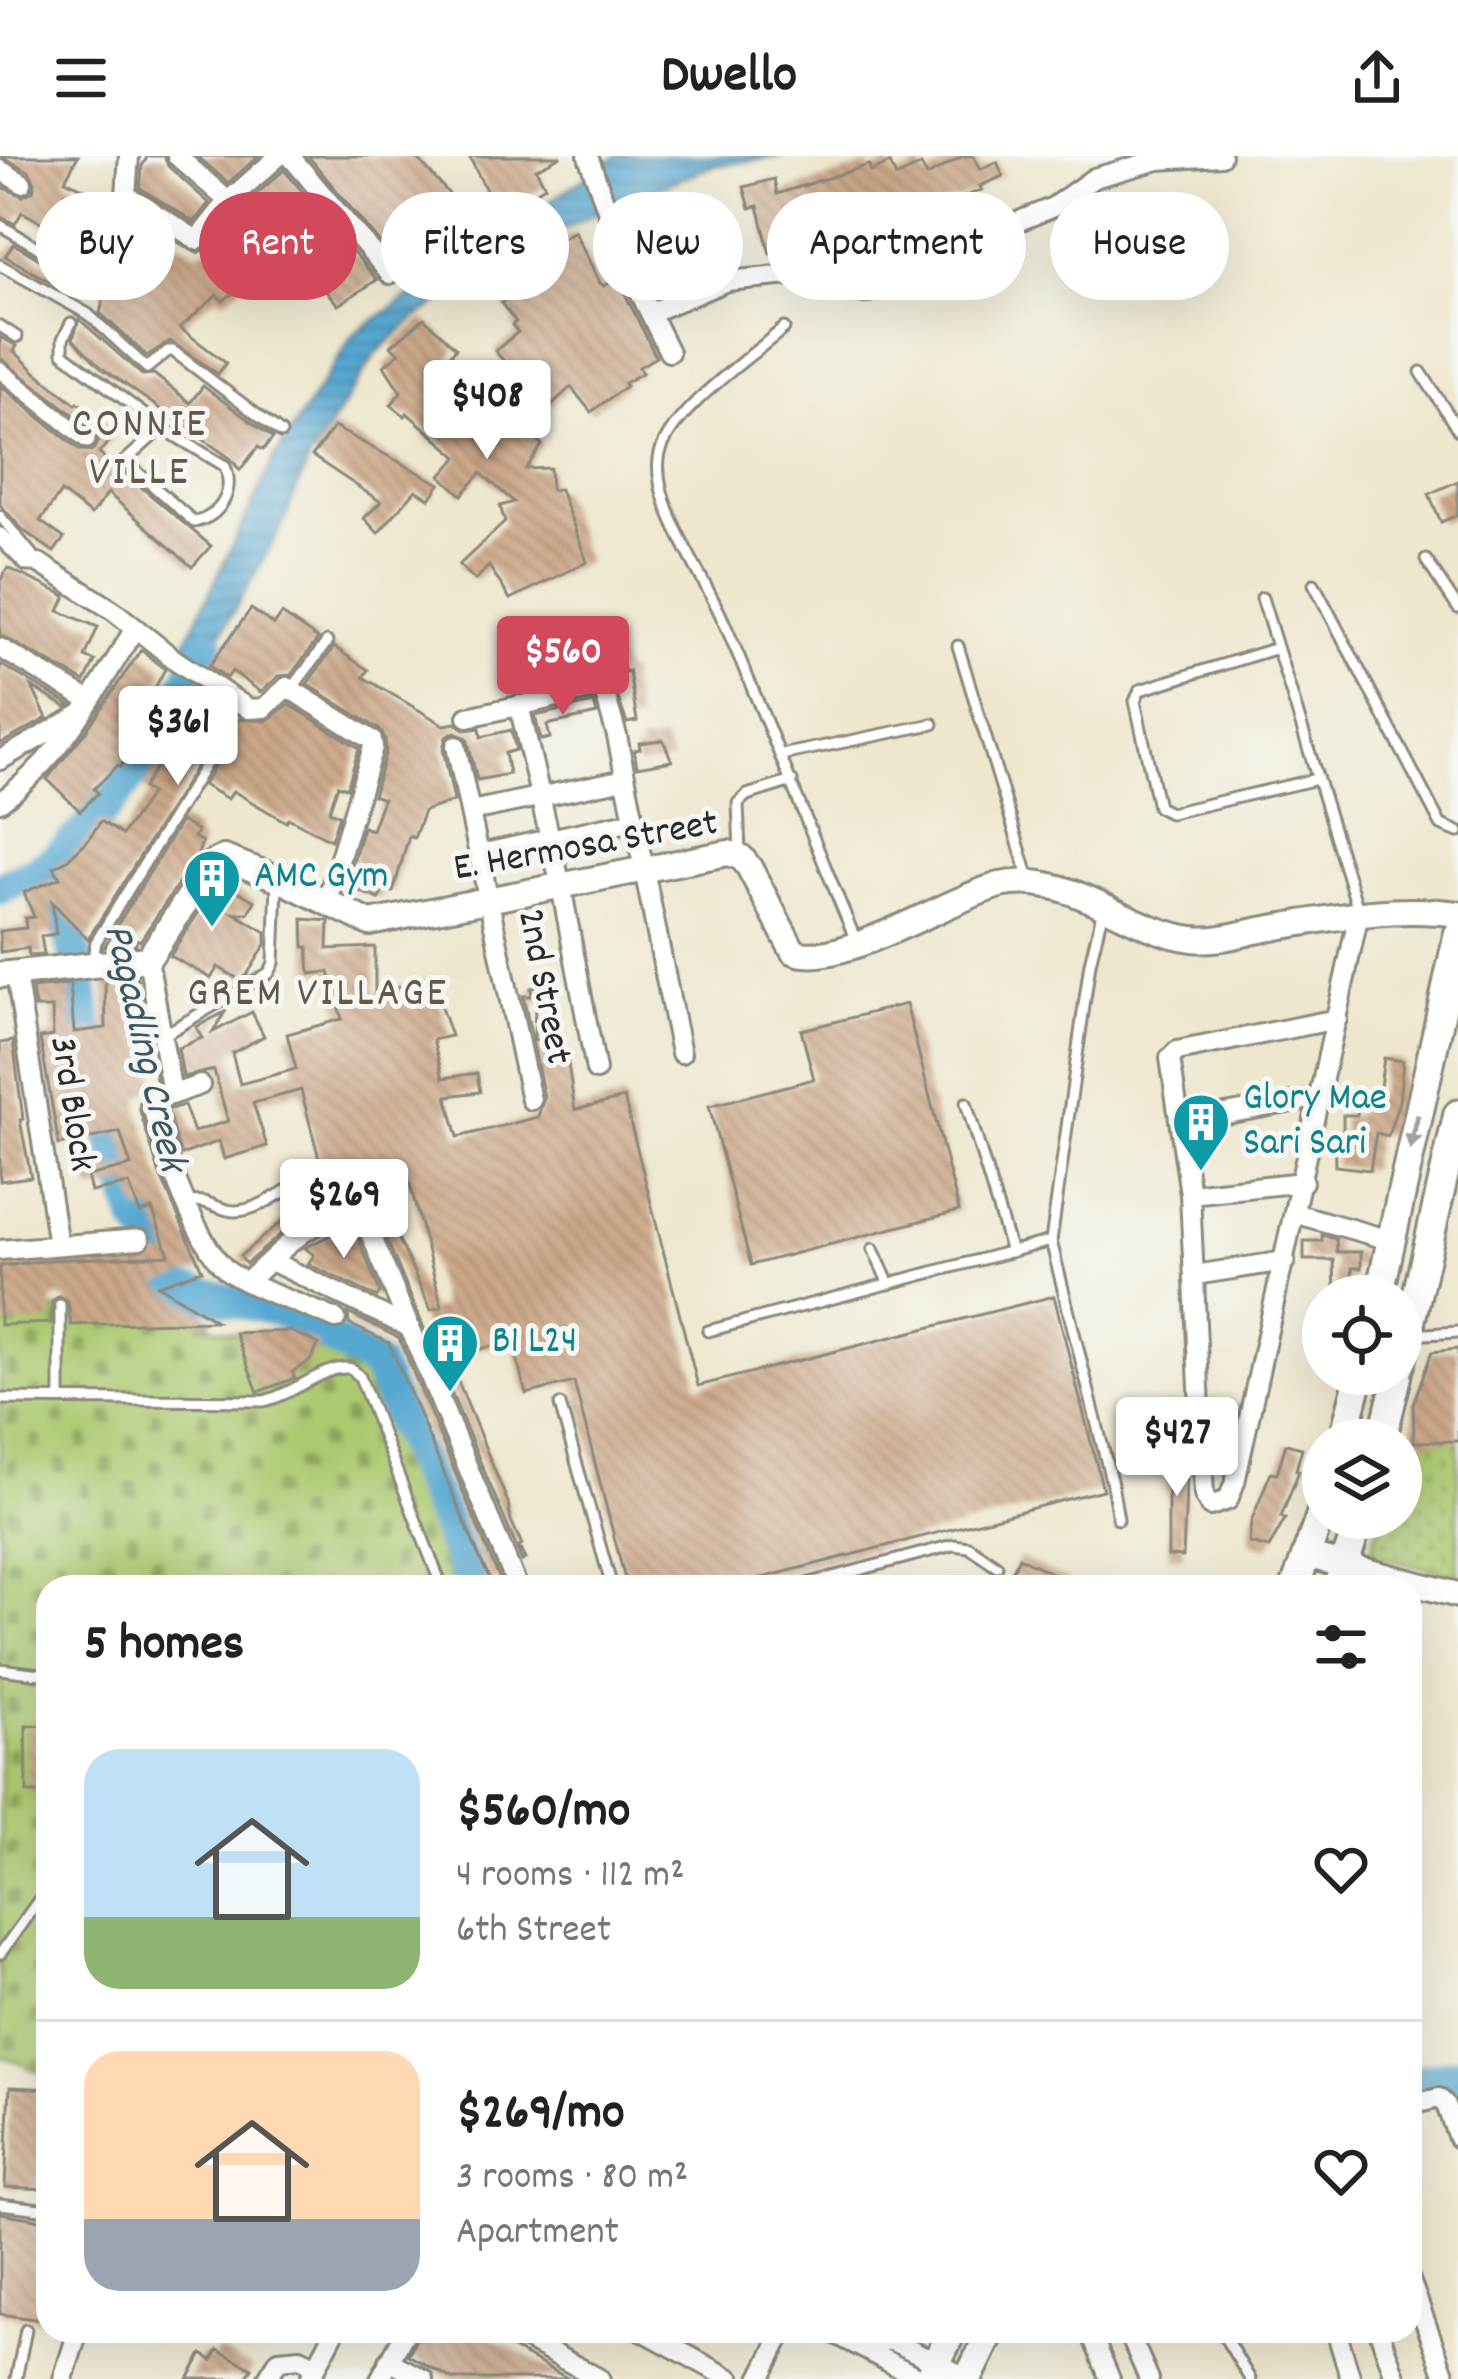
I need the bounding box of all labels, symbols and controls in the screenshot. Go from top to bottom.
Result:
text: Dwello [661,40,797,117]
icon: menu [48,45,114,111]
icon: share [1344,45,1410,111]
chip: Buy [36,192,175,300]
chip: Rent [199,192,357,300]
chip: Filters [381,192,569,300]
chip: New [593,192,743,300]
chip: Apartment [767,192,1026,300]
chip: House [1050,192,1229,300]
pin: $408 [416,360,558,462]
text: $408 [451,371,523,426]
district label: CONNIE VILLE [72,397,208,505]
pin: $560 [492,616,634,718]
text: $560 [524,627,602,682]
pin: $361 [107,686,249,788]
text: $361 [146,697,210,752]
street label: E. Hermosa Street [450,798,722,898]
building icon: AMC Gym [181,847,243,929]
place label: AMC Gym [254,851,389,906]
street label: 2nd Street [500,905,584,1069]
water label: Pagadling Creek [84,918,200,1181]
district label: GREM VILLAGE [187,966,449,1026]
street label: 3rd Block [32,1033,108,1175]
place label: Glory Mae Sari Sari [1243,1073,1387,1173]
building icon: Glory Mae Sari Sari [1170,1091,1232,1173]
one-way arrow [1404,1113,1423,1151]
pin: $269 [273,1159,415,1261]
text: $269 [307,1170,381,1225]
map controls [1302,1275,1422,1539]
button: locate [1302,1275,1422,1395]
building icon: B1 L24 [419,1312,481,1394]
place label: B1 L24 [492,1316,577,1371]
pin: $427 [1106,1397,1248,1499]
text: $427 [1143,1408,1211,1463]
button: layers [1302,1419,1422,1539]
text: 5 homes [84,1611,244,1683]
icon: filters [1308,1614,1374,1680]
text: $560/mo [456,1778,631,1850]
icon: home [180,1797,324,1941]
icon: heart [1308,1836,1374,1902]
text: 4 rooms · 112 m² [456,1850,684,1905]
text: 6th Street [456,1905,611,1960]
text: $269/mo [456,2080,625,2152]
icon: home [180,2099,324,2243]
icon: heart [1308,2138,1374,2204]
text: 3 rooms · 80 m² [456,2152,688,2207]
text: Apartment [456,2207,619,2262]

